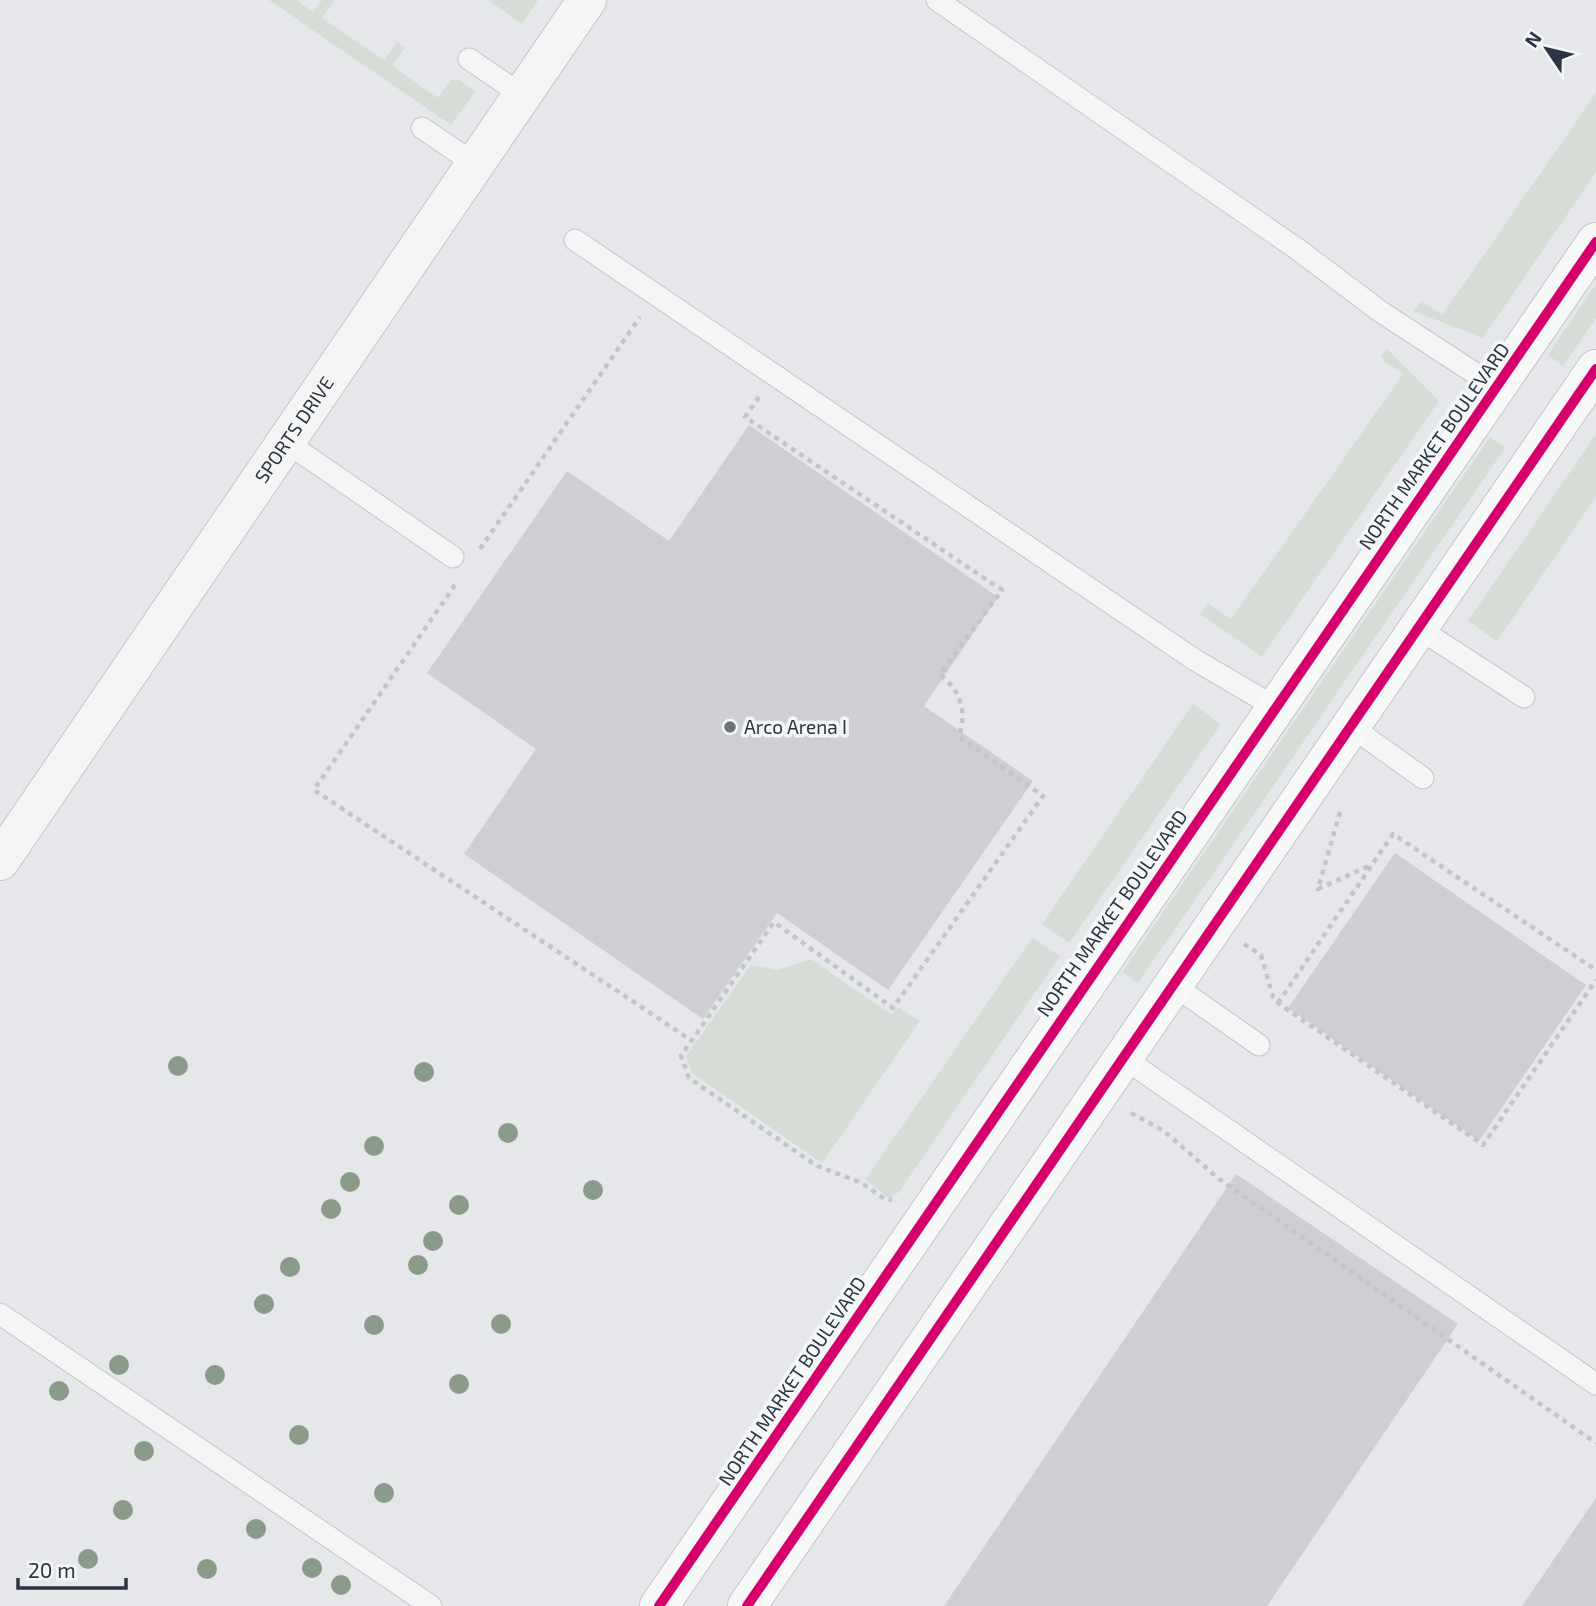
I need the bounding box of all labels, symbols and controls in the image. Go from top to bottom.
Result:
north arrow [1512,14,1582,84]
text: N [1519,27,1546,51]
street label: NORTH MARKET BOULEVARD [1353,338,1514,553]
street label: SPORTS DRIVE [249,372,338,487]
place label: Arco Arena I [744,715,847,738]
marker: Arco Arena I [722,719,738,735]
street label: NORTH MARKET BOULEVARD [1031,805,1192,1020]
street label: NORTH MARKET BOULEVARD [713,1272,870,1490]
scale bar [18,1546,126,1590]
text: 20 m [28,1557,76,1582]

